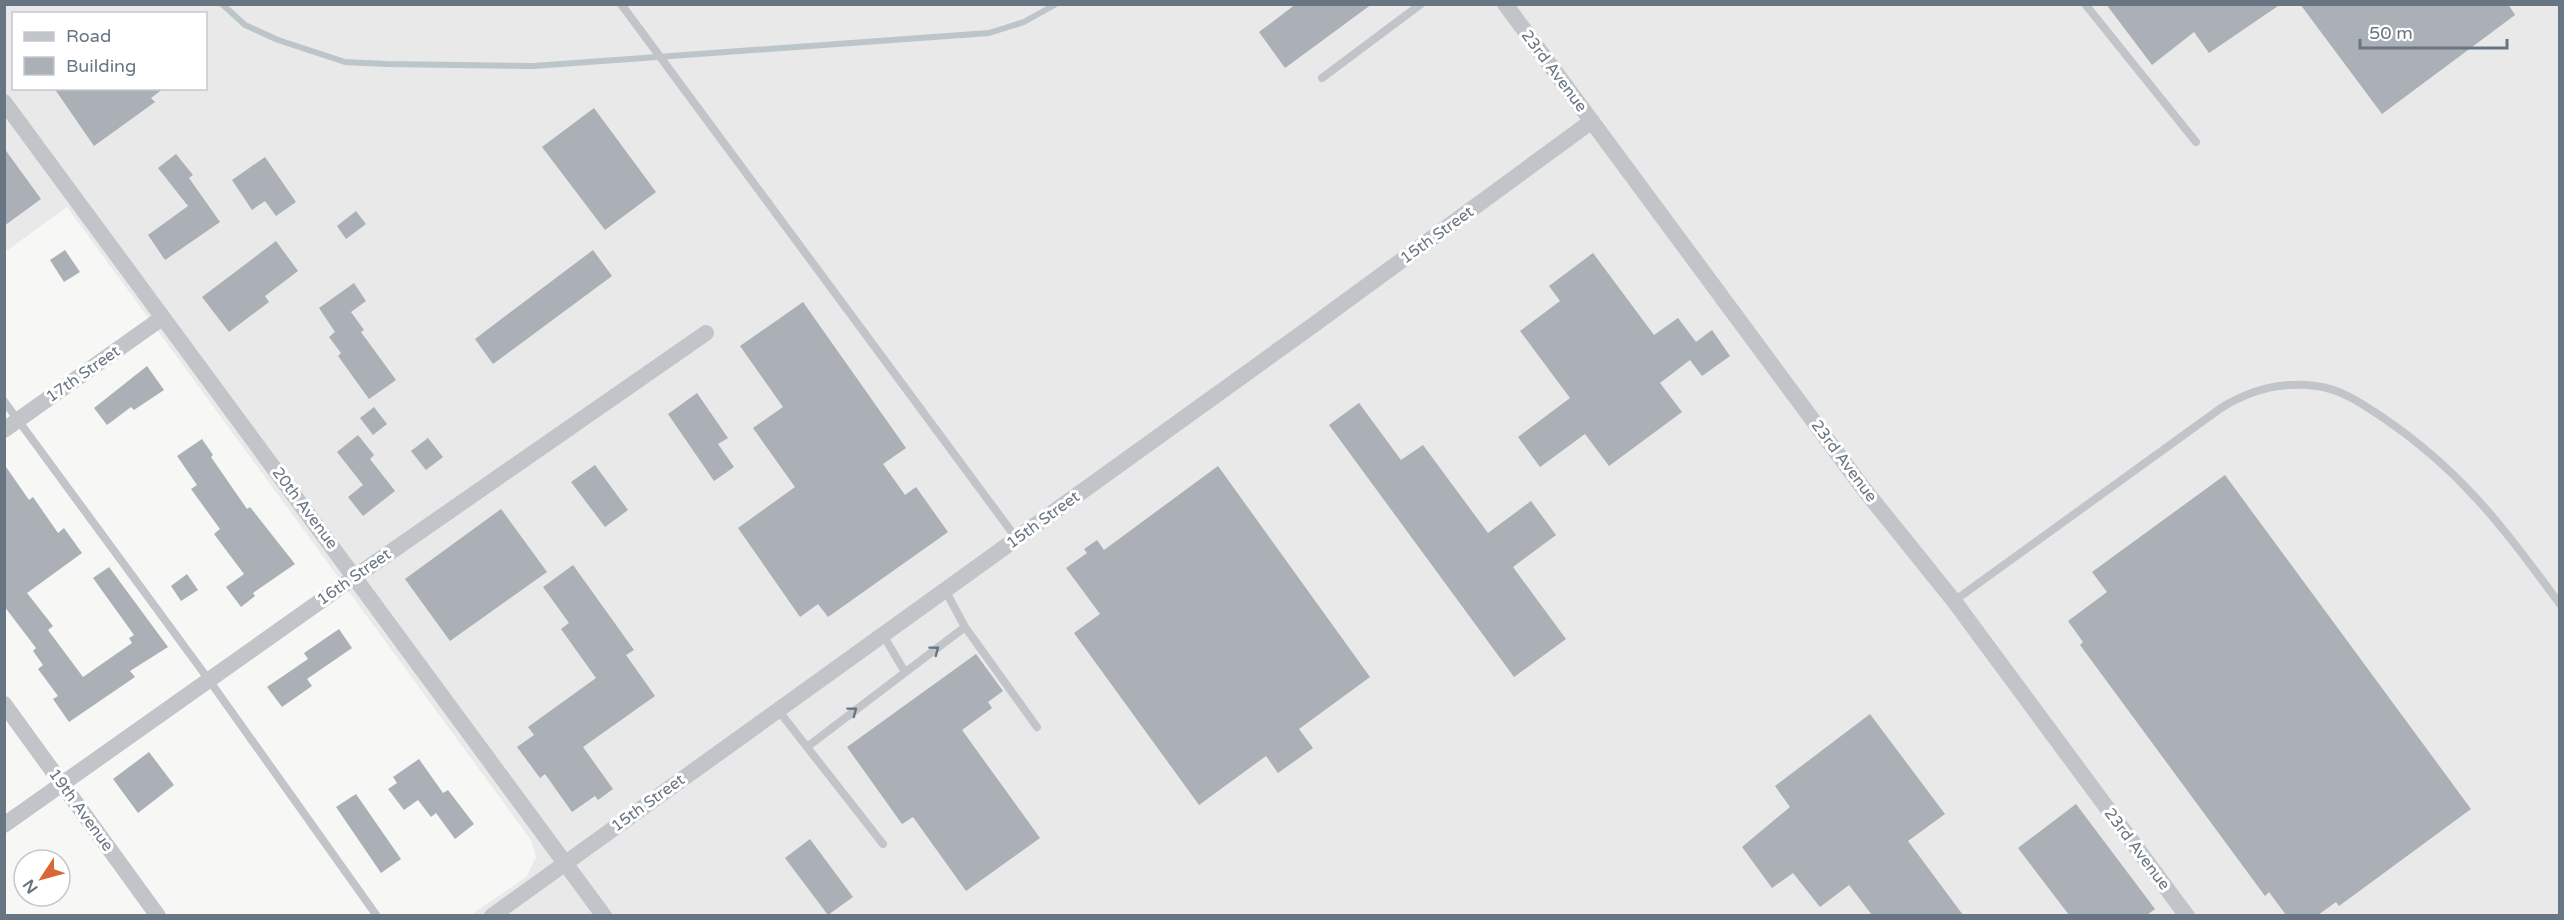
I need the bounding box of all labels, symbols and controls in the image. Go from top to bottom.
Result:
legend [12,12,207,90]
scale bar [2360,12,2507,50]
text: 50 m [2369,22,2413,44]
text: Road [66,25,111,47]
street label: 23rd Avenue [1517,26,1591,116]
text: Building [66,55,136,77]
street label: 15th Street [1396,202,1478,268]
street label: 17th Street [42,341,124,407]
street label: 23rd Avenue [1807,416,1881,506]
street label: 20th Avenue [268,463,342,553]
street label: 15th Street [1002,487,1084,553]
street label: 16th Street [313,544,395,610]
one-way arrow [929,646,940,657]
one-way arrow [847,708,858,719]
street label: 19th Avenue [44,765,118,855]
street label: 15th Street [607,770,689,836]
street label: 23rd Avenue [2100,804,2174,894]
north arrow [12,848,72,908]
text: N [19,875,43,897]

